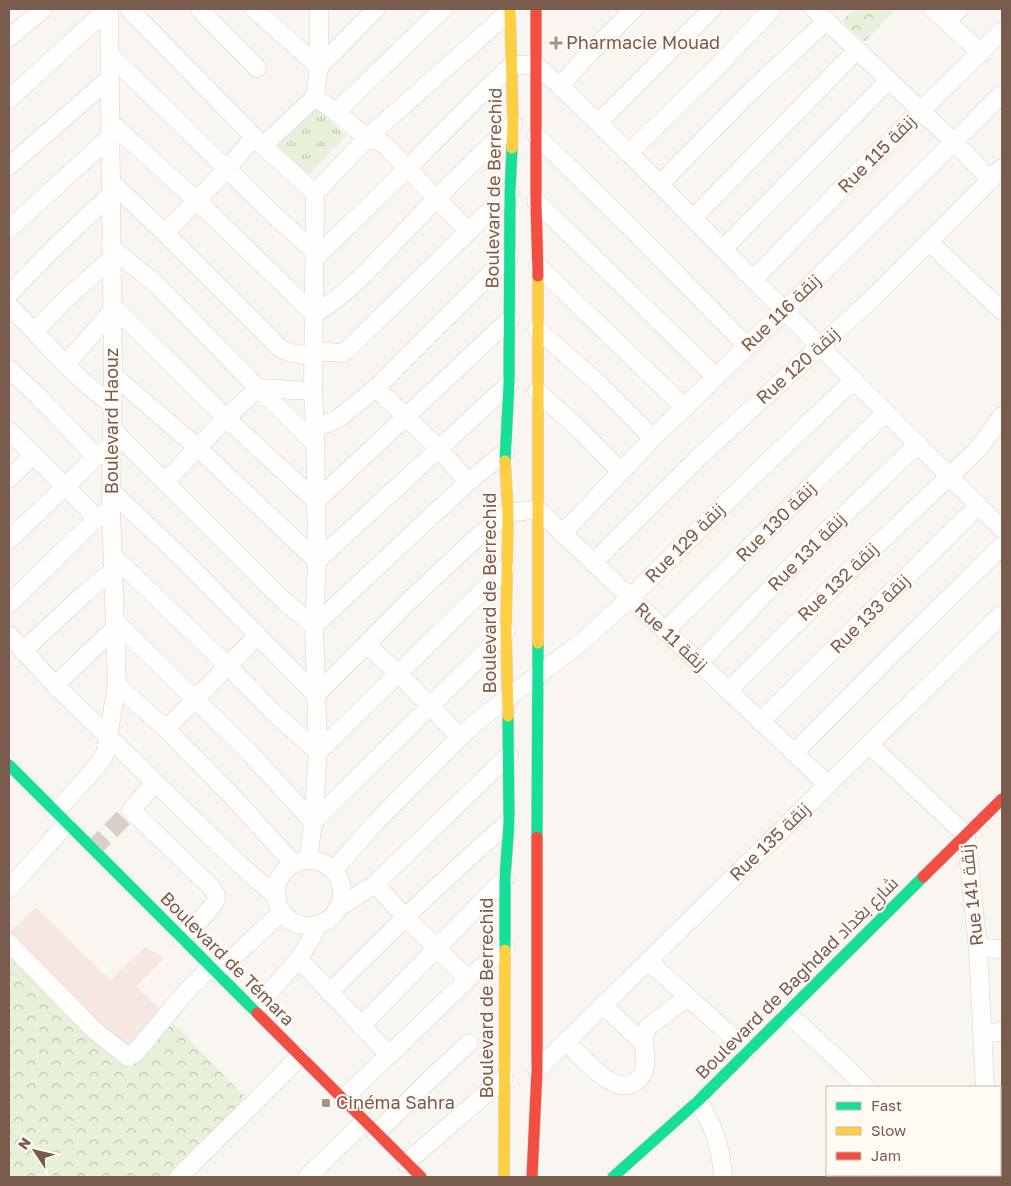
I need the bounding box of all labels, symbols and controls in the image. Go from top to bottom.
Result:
place label: Pharmacie Mouad [566,31,720,53]
marker: Pharmacie Mouad [550,37,562,49]
street label: Boulevard de Berrechid [480,87,506,289]
street label: Rue 115 زنقة [833,110,921,198]
street label: Rue 116 زنقة [736,269,825,356]
street label: Rue 120 زنقة [751,322,844,409]
street label: Boulevard Haouz [100,348,122,494]
street label: Rue 130 زنقة [731,477,821,567]
street label: Boulevard de Berrechid [478,492,500,694]
street label: Rue 129 زنقة [640,498,729,587]
street label: Rue 131 زنقة [763,508,851,596]
street label: Rue 132 زنقة [792,537,883,626]
street label: Rue 133 زنقة [825,569,914,658]
street label: Rue 11 زنقة [630,597,713,676]
street label: Rue 135 زنقة [724,797,815,886]
street label: Rue 141 زنقة [955,843,988,947]
street label: Boulevard de Baghdad شارع بغداد [690,871,904,1085]
street label: Boulevard de Témara [156,887,299,1030]
street label: Boulevard de Berrechid [475,897,497,1099]
legend [826,1086,1001,1176]
place label: Cinéma Sahra [336,1091,455,1113]
text: Fast [871,1096,902,1114]
marker: Cinéma Sahra [320,1097,332,1109]
text: Slow [871,1121,906,1139]
north arrow [10,1126,60,1176]
text: N [14,1134,34,1152]
text: Jam [871,1146,901,1164]

